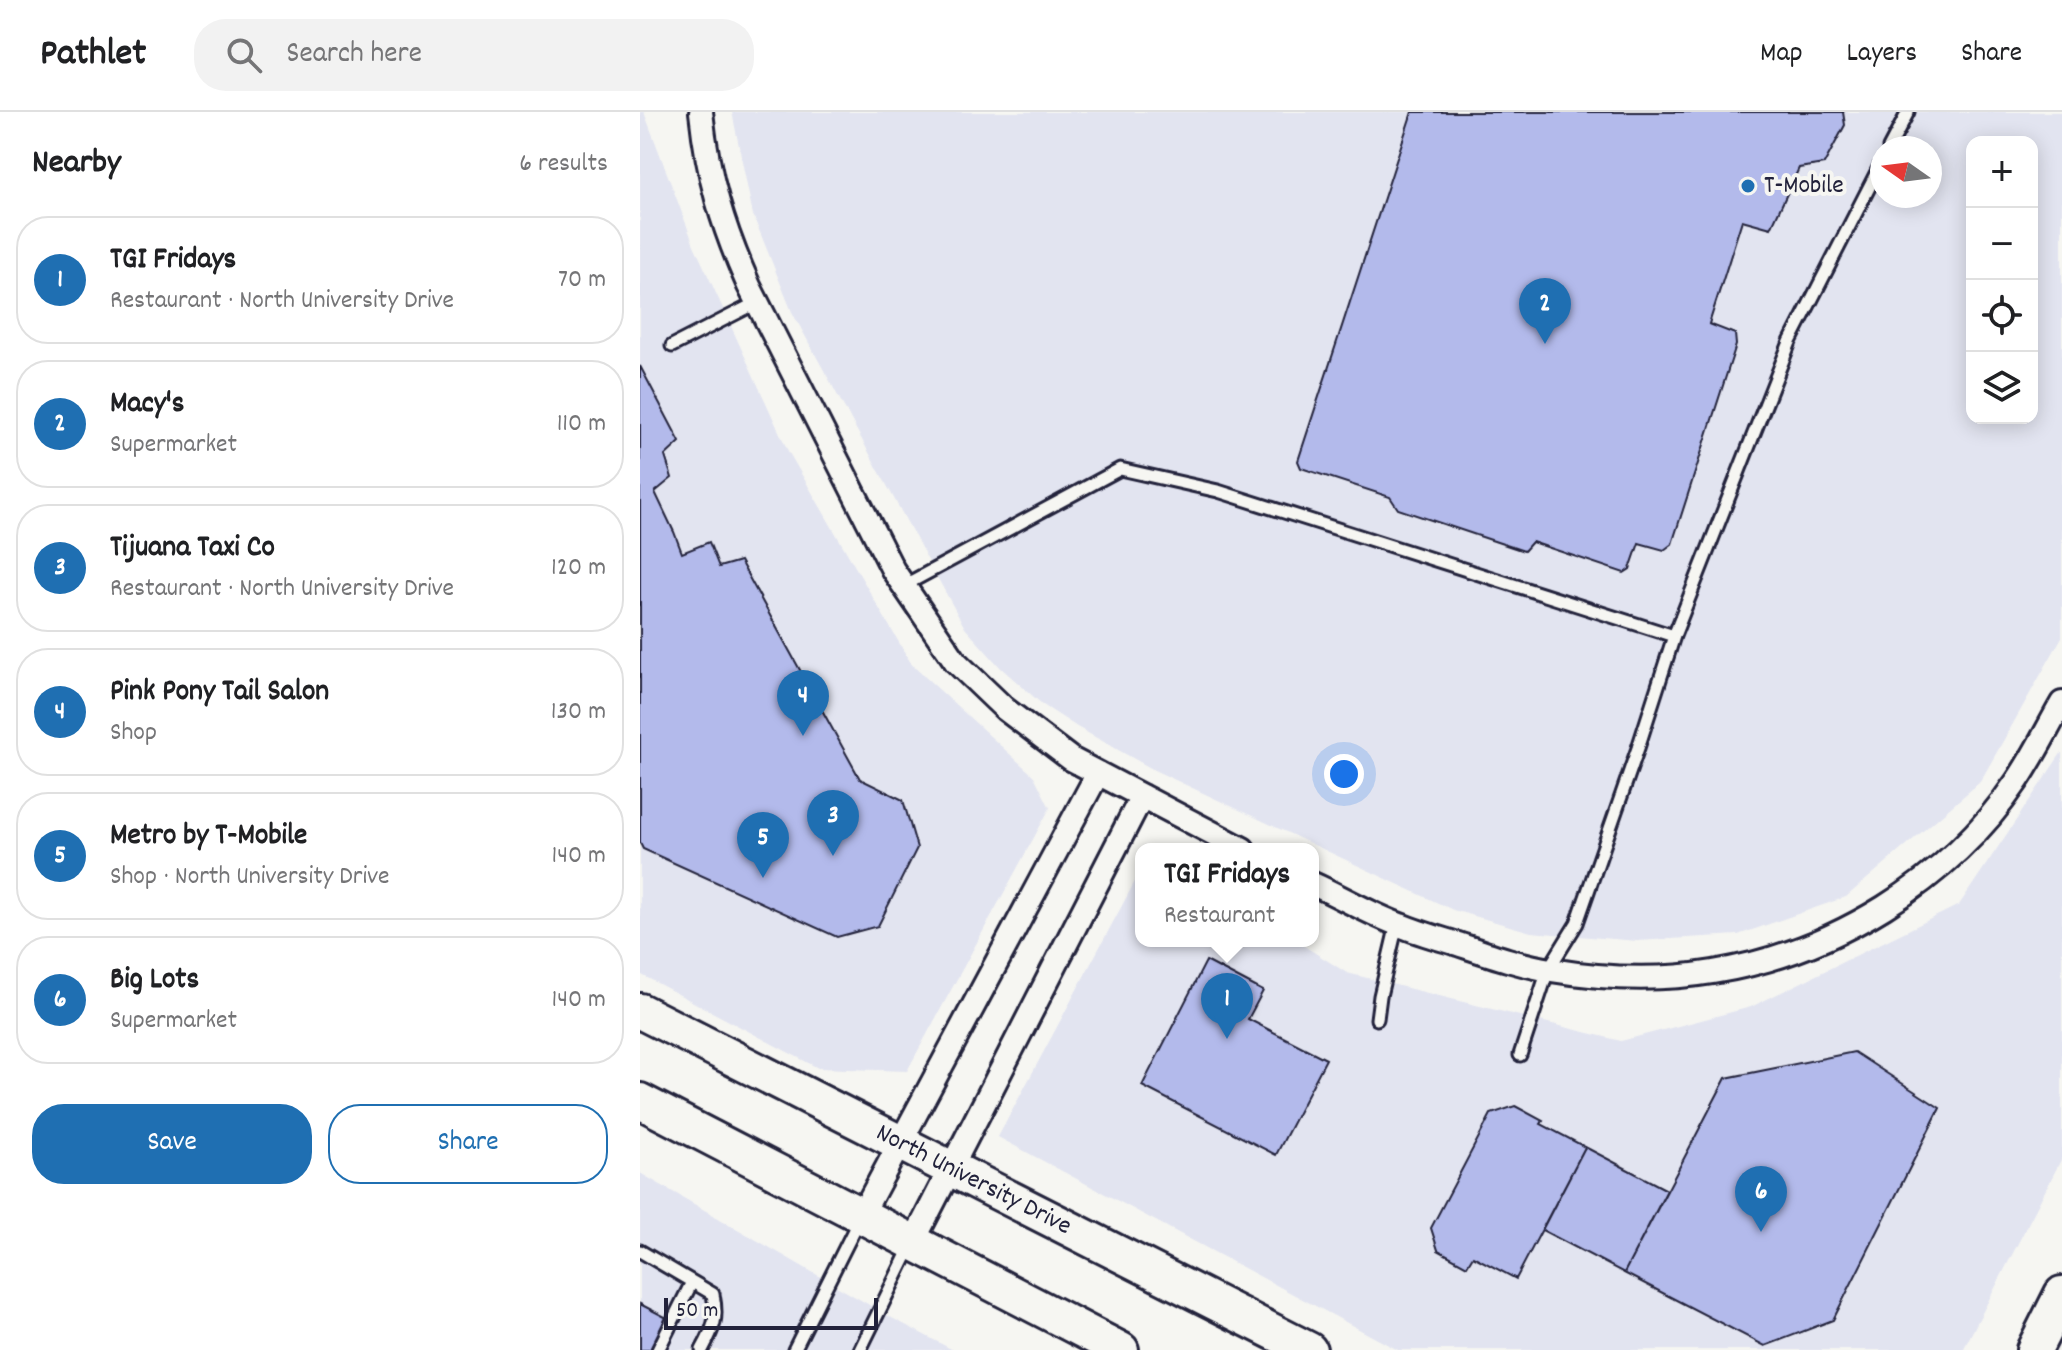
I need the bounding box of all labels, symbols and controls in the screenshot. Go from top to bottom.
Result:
search box [194,19,754,91]
text: Pathlet [40,28,146,83]
icon: search [222,33,266,77]
text: Search here [286,34,422,77]
text: Map [1760,35,1803,75]
text: Layers [1847,35,1917,75]
text: Share [1961,35,2022,75]
north arrow [1870,136,1942,208]
map controls [1966,136,2038,424]
button: + [1966,136,2038,208]
text: Nearby [32,140,121,189]
text: 6 results [519,146,608,183]
place label: T-Mobile [1764,168,1844,205]
marker: T-Mobile [1739,177,1757,195]
button: − [1966,208,2038,280]
text: TGI Fridays [110,240,236,283]
text: 1 [57,262,63,299]
text: 70 m [558,262,606,299]
pin: 2 [1519,278,1571,344]
button: locate [1966,280,2038,352]
text: Restaurant · North University Drive [110,283,454,320]
button: layers [1966,352,2038,424]
text: Macy's [110,384,184,427]
text: 2 [54,406,66,443]
text: 110 m [557,406,606,443]
text: Supermarket [110,427,237,464]
text: Tijuana Taxi Co [110,528,275,571]
text: 3 [54,550,66,587]
text: 120 m [551,550,606,587]
text: Restaurant · North University Drive [110,571,454,608]
pin: 4 [777,670,829,736]
text: Pink Pony Tail Salon [110,672,329,715]
text: 4 [55,694,65,731]
text: 130 m [551,694,606,731]
text: Shop [110,715,157,752]
your location [1324,754,1364,794]
pin: 3 [807,790,859,856]
pin: 5 [737,812,789,878]
text: Metro by T-Mobile [110,816,307,859]
text: 5 [54,838,66,875]
text: 140 m [552,838,606,875]
popup [1135,843,1319,947]
text: TGI Fridays [1164,855,1290,898]
text: Shop · North University Drive [110,859,389,896]
text: Restaurant [1164,898,1275,935]
text: Big Lots [110,960,199,1003]
pin: 1 [1201,973,1253,1039]
text: 6 [54,982,66,1019]
text: 140 m [552,982,606,1019]
text: Supermarket [110,1003,237,1040]
button: Save [32,1104,312,1184]
button: Share [328,1104,608,1184]
street label: North University Drive [869,1115,1078,1245]
pin: 6 [1735,1166,1787,1232]
scale bar [664,1294,878,1330]
text: 50 m [676,1296,718,1327]

